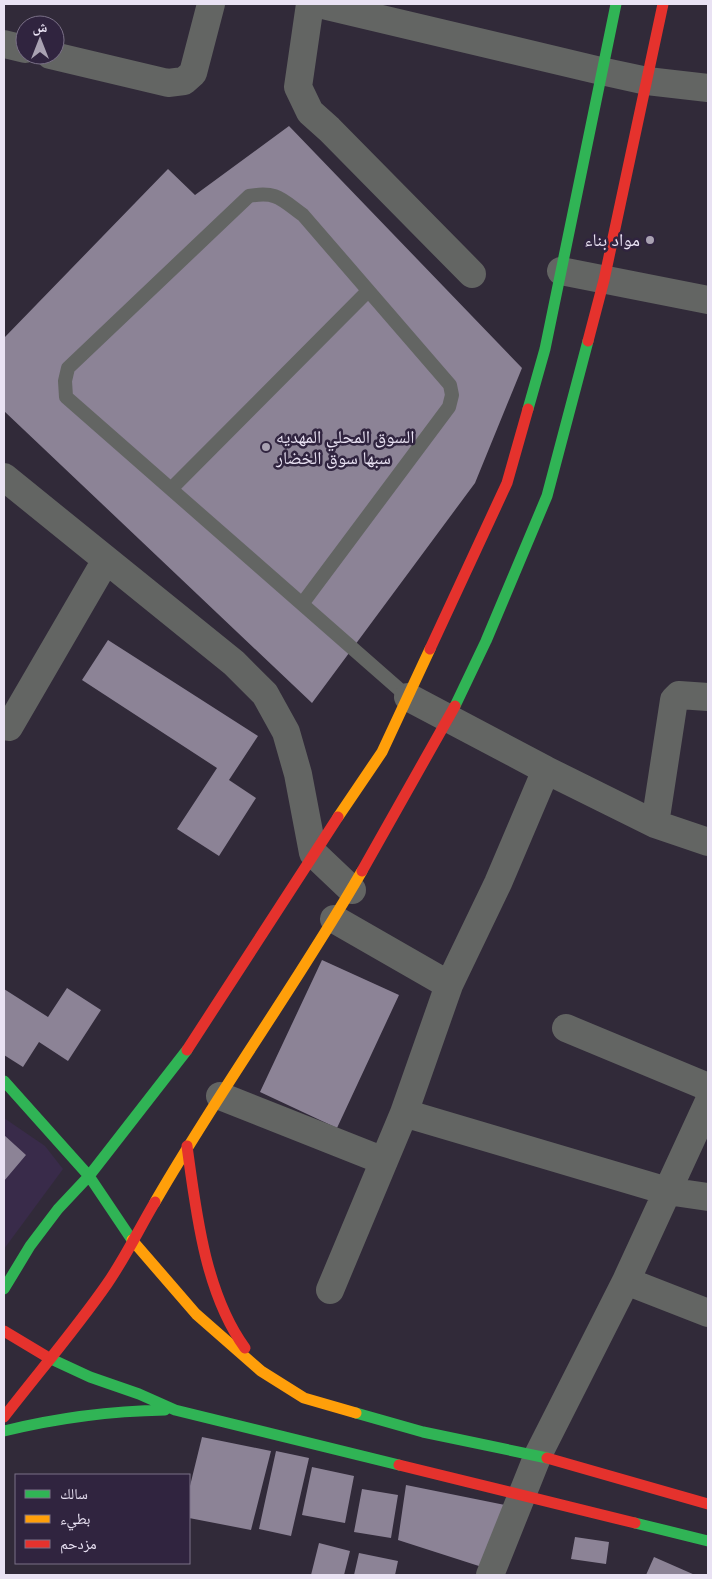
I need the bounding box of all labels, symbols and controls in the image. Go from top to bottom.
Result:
north arrow [15,15,65,65]
text: ش [33,19,48,36]
place label: مواد بناء [585,229,640,251]
marker: مواد بناء [644,234,656,246]
place label: السوق المحلي المهديه سبها سوق الخضار [275,426,415,469]
marker: السوق المحلي المهديه سبها سوق الخضار [260,441,272,453]
legend [15,1474,190,1564]
text: سالك [60,1485,88,1503]
text: بطيء [60,1510,90,1531]
text: مزدحم [60,1535,97,1554]

